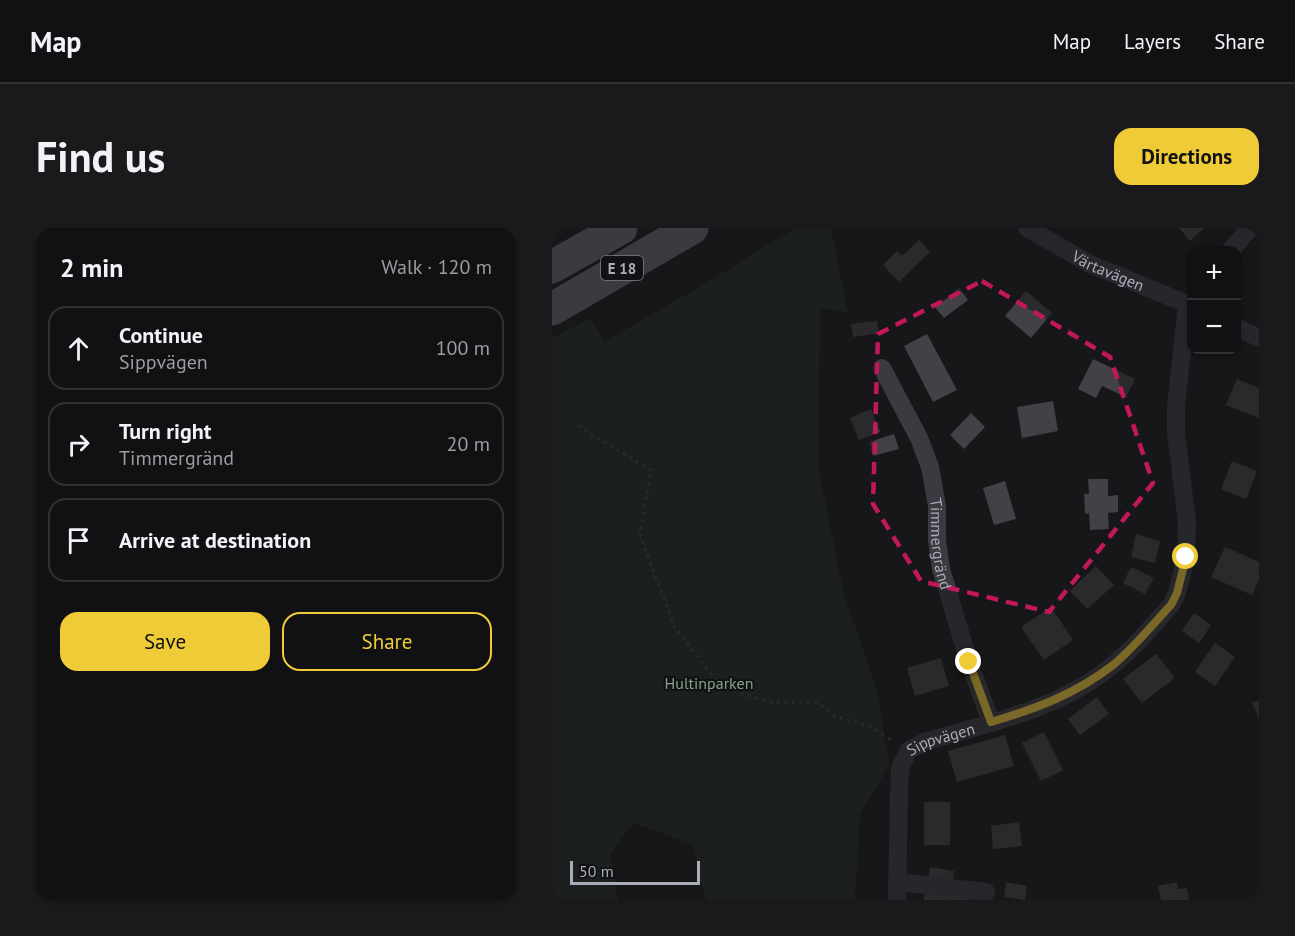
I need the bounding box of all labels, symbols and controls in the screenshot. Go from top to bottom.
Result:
text: Map [30,23,81,60]
text: Map [1053,28,1091,55]
text: Layers [1124,28,1181,55]
text: Share [1214,28,1265,55]
button: Directions [1114,128,1259,185]
text: Find us [36,129,165,184]
street label: Värtavägen [1068,245,1147,295]
map controls [1187,246,1241,354]
button: + [1187,246,1241,300]
text: 2 min [60,251,123,284]
text: Walk · 120 m [381,254,492,280]
road number: E 18 [601,256,643,280]
button: − [1187,300,1241,354]
text: Continue [119,321,203,349]
icon: ahead [62,332,95,365]
text: 100 m [436,335,490,361]
text: Sippvägen [119,349,208,375]
text: Turn right [119,417,211,445]
icon: right [62,428,95,461]
text: 20 m [447,431,490,457]
text: Timmergränd [119,445,234,471]
street label: Timmergränd [926,496,957,592]
icon: arrive [62,524,95,557]
text: Arrive at destination [119,526,311,554]
route start [1172,543,1198,569]
button: Save [60,612,270,671]
button: Share [282,612,492,671]
route end [955,648,981,674]
park label: Hultinparken [665,673,753,693]
street label: Sippvägen [903,718,977,760]
scale bar [570,858,700,886]
text: 50 m [579,861,614,881]

